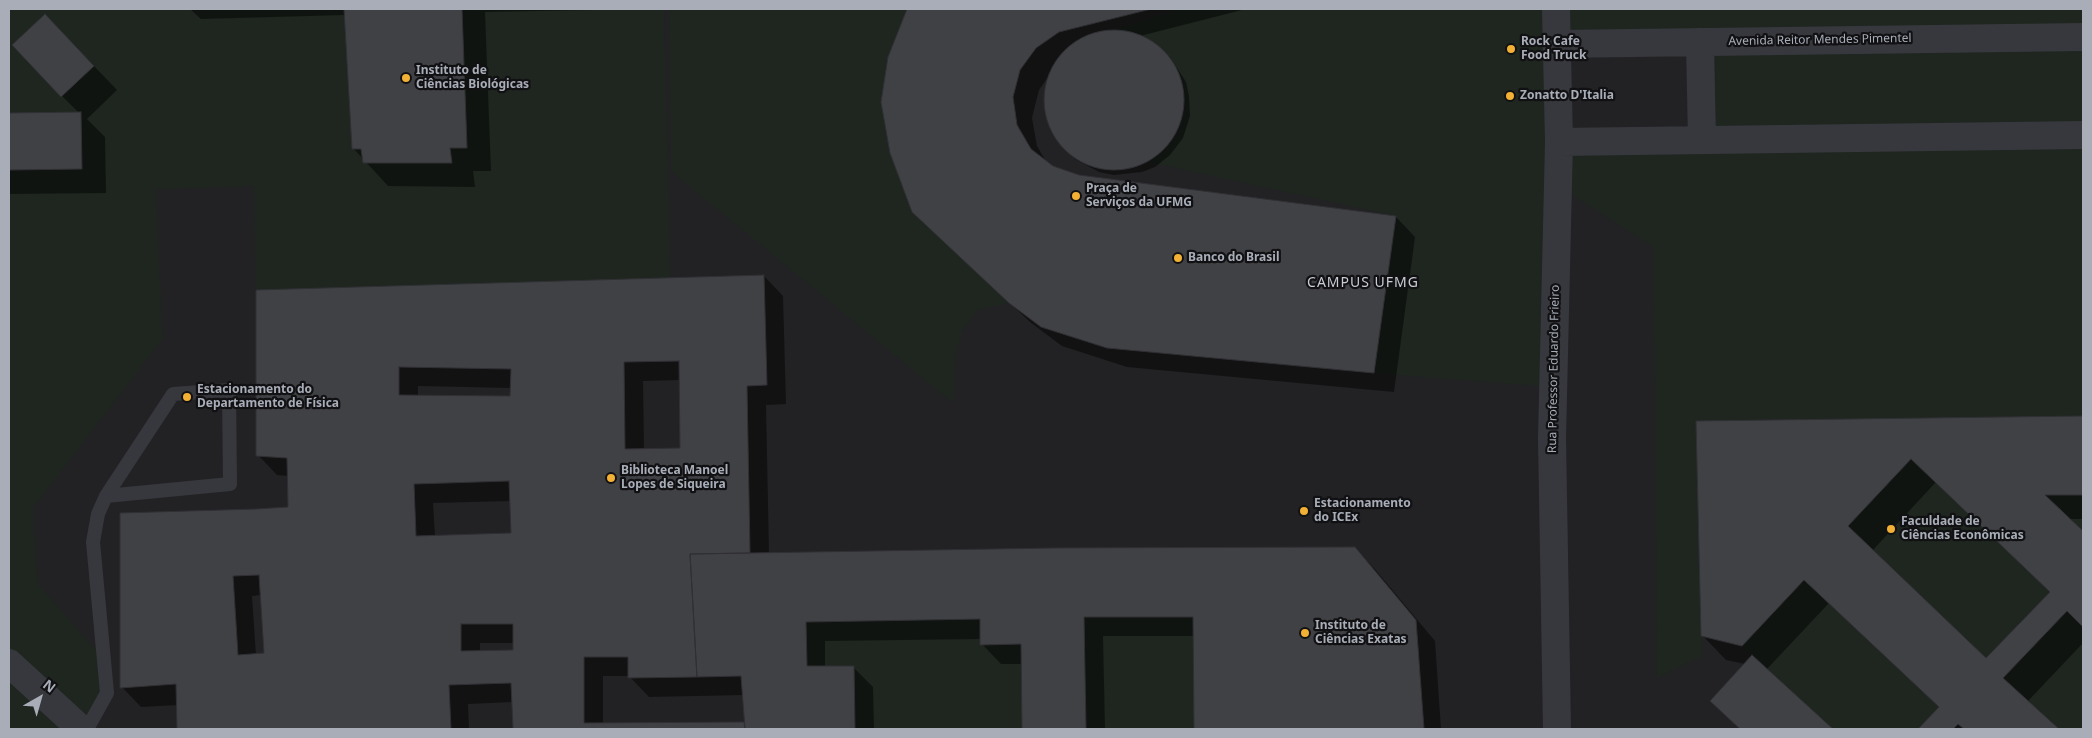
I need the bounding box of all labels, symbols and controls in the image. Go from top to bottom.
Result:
street label: Avenida Reitor Mendes Pimentel [1728,31,1912,49]
place label: Rock Cafe Food Truck [1521,35,1586,63]
marker: Rock Cafe Food Truck [1505,43,1517,55]
place label: Instituto de Ciências Biológicas [416,64,529,92]
marker: Instituto de Ciências Biológicas [400,72,412,84]
place label: Zonatto D'Italia [1520,89,1614,103]
marker: Zonatto D'Italia [1504,90,1516,102]
place label: Praça de Serviços da UFMG [1086,182,1192,210]
marker: Praça de Serviços da UFMG [1070,190,1082,202]
place label: Banco do Brasil [1188,251,1279,265]
marker: Banco do Brasil [1172,252,1184,264]
district label: CAMPUS UFMG [1306,275,1420,291]
street label: Rua Professor Eduardo Frieiro [1545,285,1563,453]
place label: Estacionamento do Departamento de Física [197,383,339,411]
marker: Estacionamento do Departamento de Física [181,391,193,403]
place label: Biblioteca Manoel Lopes de Siqueira [621,464,728,492]
marker: Biblioteca Manoel Lopes de Siqueira [605,472,617,484]
place label: Estacionamento do ICEx [1314,497,1411,525]
marker: Estacionamento do ICEx [1298,505,1310,517]
place label: Faculdade de Ciências Econômicas [1901,515,2024,543]
marker: Faculdade de Ciências Econômicas [1885,523,1897,535]
place label: Instituto de Ciências Exatas [1315,619,1407,647]
marker: Instituto de Ciências Exatas [1299,627,1311,639]
north arrow [15,673,65,723]
text: N [39,675,60,697]

